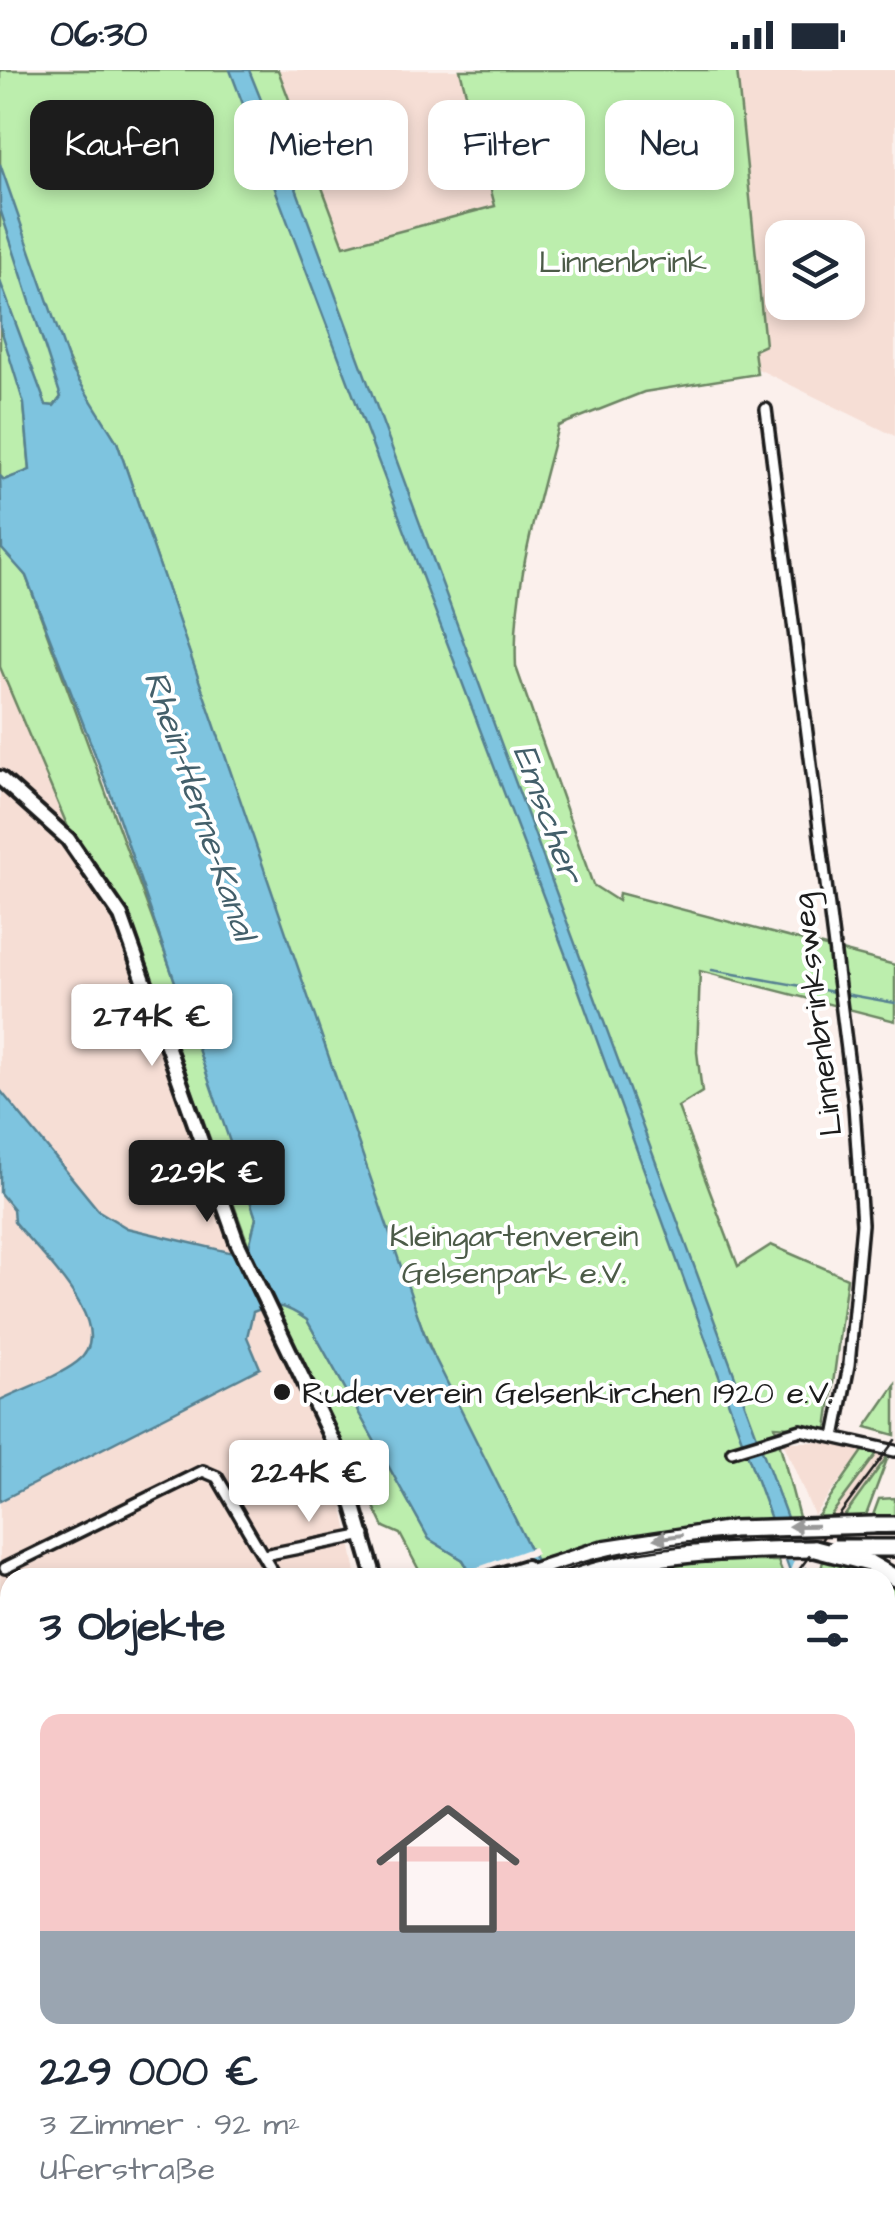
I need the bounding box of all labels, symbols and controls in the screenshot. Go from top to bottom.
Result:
text: 06:30 [50,9,147,61]
chip: Kaufen [30,100,214,190]
chip: Mieten [234,100,408,190]
chip: Filter [428,100,585,190]
chip: Neu [605,100,734,190]
map controls [765,220,865,320]
button: layers [765,220,865,320]
park label: Linnenbrink [539,240,708,285]
water label: Rhein-Herne-Kanal [131,664,270,951]
water label: Emscher [500,738,596,893]
street label: Linnenbrinksweg [780,891,855,1139]
pin: 274K € [71,984,233,1069]
text: 274K € [93,994,211,1039]
pin: 229K € [126,1140,288,1225]
text: 229K € [151,1150,263,1195]
park label: Kleingartenverein Gelsenpark e.V. [390,1214,638,1296]
place label: Ruderverein Gelsenkirchen 1920 e.V. [302,1371,833,1416]
marker: Ruderverein Gelsenkirchen 1920 e.V. [271,1381,293,1403]
pin: 224K € [228,1440,390,1525]
text: 224K € [251,1450,367,1495]
one-way arrow [787,1518,819,1534]
one-way arrow [651,1529,683,1545]
text: 3 Objekte [40,1599,226,1657]
icon: filters [800,1601,855,1656]
icon: home [358,1779,538,1959]
text: 229 000 € [40,2044,259,2102]
text: 3 Zimmer · 92 m² [40,2102,300,2147]
text: Uferstraße [40,2147,215,2192]

